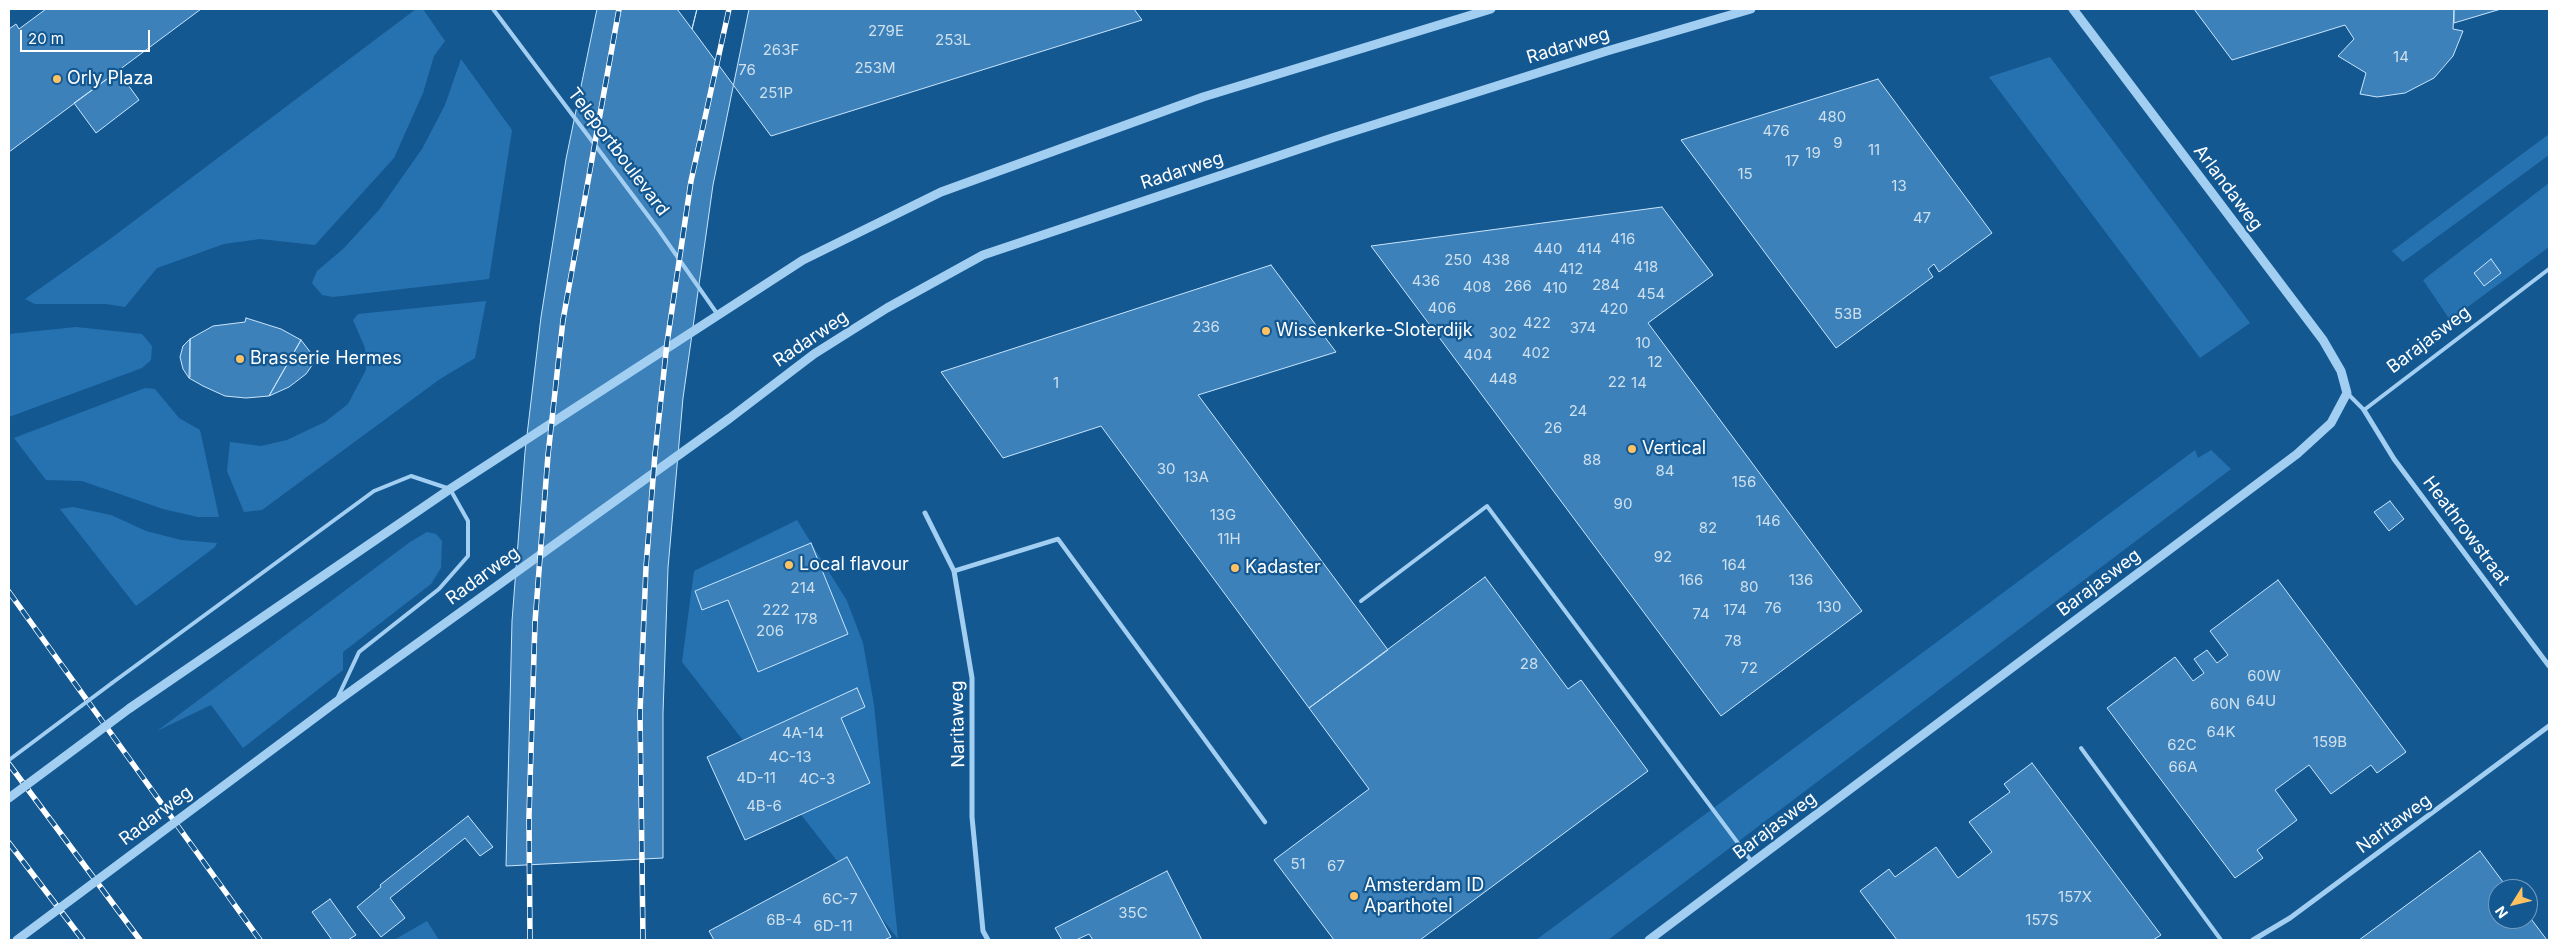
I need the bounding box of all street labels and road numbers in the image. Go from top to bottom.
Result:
street label: Radarweg [1524,23,1612,69]
street label: Teleportboulevard [563,84,673,220]
street label: Arlandaweg [2189,141,2267,235]
street label: Radarweg [1138,148,1226,194]
street label: Barajasweg [2383,302,2475,378]
street label: Radarweg [769,306,853,372]
street label: Heathrowstraat [2418,472,2514,590]
street label: Radarweg [442,542,524,610]
street label: Barajasweg [2053,545,2145,621]
street label: Naritaweg [946,680,970,768]
street label: Radarweg [115,782,197,850]
street label: Barajasweg [1729,788,1821,864]
street label: Naritaweg [2352,790,2436,858]

